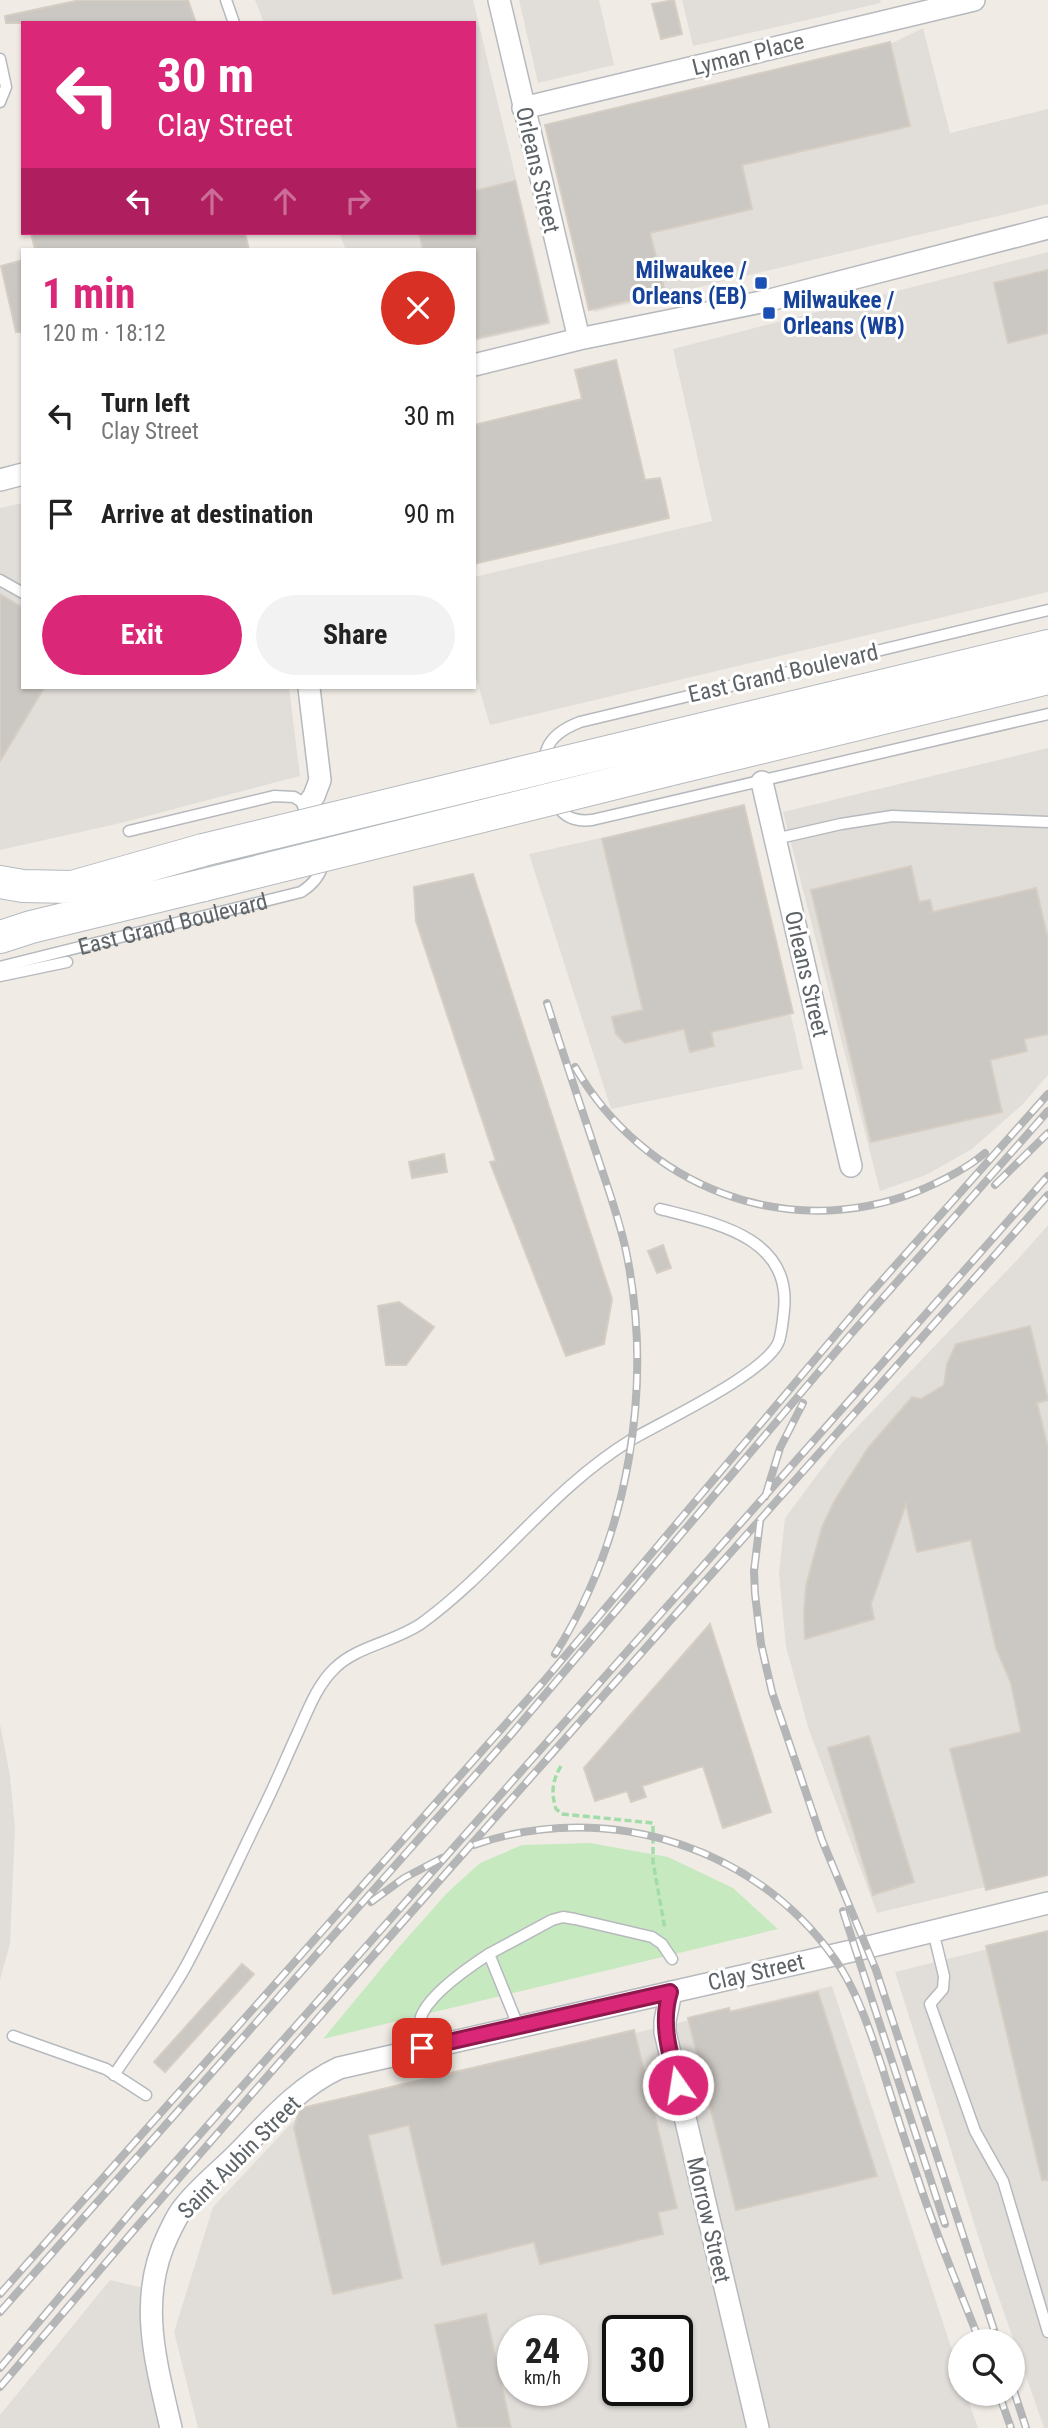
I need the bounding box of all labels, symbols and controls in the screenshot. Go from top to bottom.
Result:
street label: Lyman Place [689,28,807,81]
text: 30 m [157,47,254,104]
icon: left [42,49,133,140]
street label: Orleans Street [510,104,565,236]
text: Clay Street [157,106,293,144]
icon: left [120,182,158,220]
icon: ahead [193,182,231,220]
icon: ahead [266,182,304,220]
icon: right [339,182,377,220]
place label: Milwaukee / Orleans (EB) [632,257,747,310]
text: 1 min [42,269,135,318]
button: close [381,271,455,345]
marker: Milwaukee / Orleans (EB) [753,275,769,291]
place label: Milwaukee / Orleans (WB) [783,287,905,340]
marker: Milwaukee / Orleans (WB) [761,305,777,321]
text: 120 m · 18:12 [42,320,166,347]
text: Turn left [101,388,190,418]
icon: left [42,397,80,435]
text: 30 m [404,401,455,431]
text: Clay Street [101,418,199,445]
icon: arrive [42,495,80,533]
text: Arrive at destination [101,499,313,529]
text: 90 m [404,499,455,529]
button: Exit [42,595,242,675]
button: Share [256,595,455,675]
street label: East Grand Boulevard [686,639,881,708]
street label: East Grand Boulevard [75,888,270,961]
street label: Orleans Street [779,908,834,1040]
street label: Clay Street [705,1948,807,1997]
pin [392,2018,452,2078]
icon: arrive [403,2029,441,2067]
position arrow [641,2048,715,2122]
street label: Saint Aubin Street [172,2090,306,2224]
street label: Morrow Street [681,2155,736,2286]
speed limit sign: 30 [602,2315,693,2406]
map controls [948,2329,1025,2406]
button: search [948,2329,1025,2406]
text: 24 [525,2331,560,2372]
text: km/h [524,2367,561,2388]

